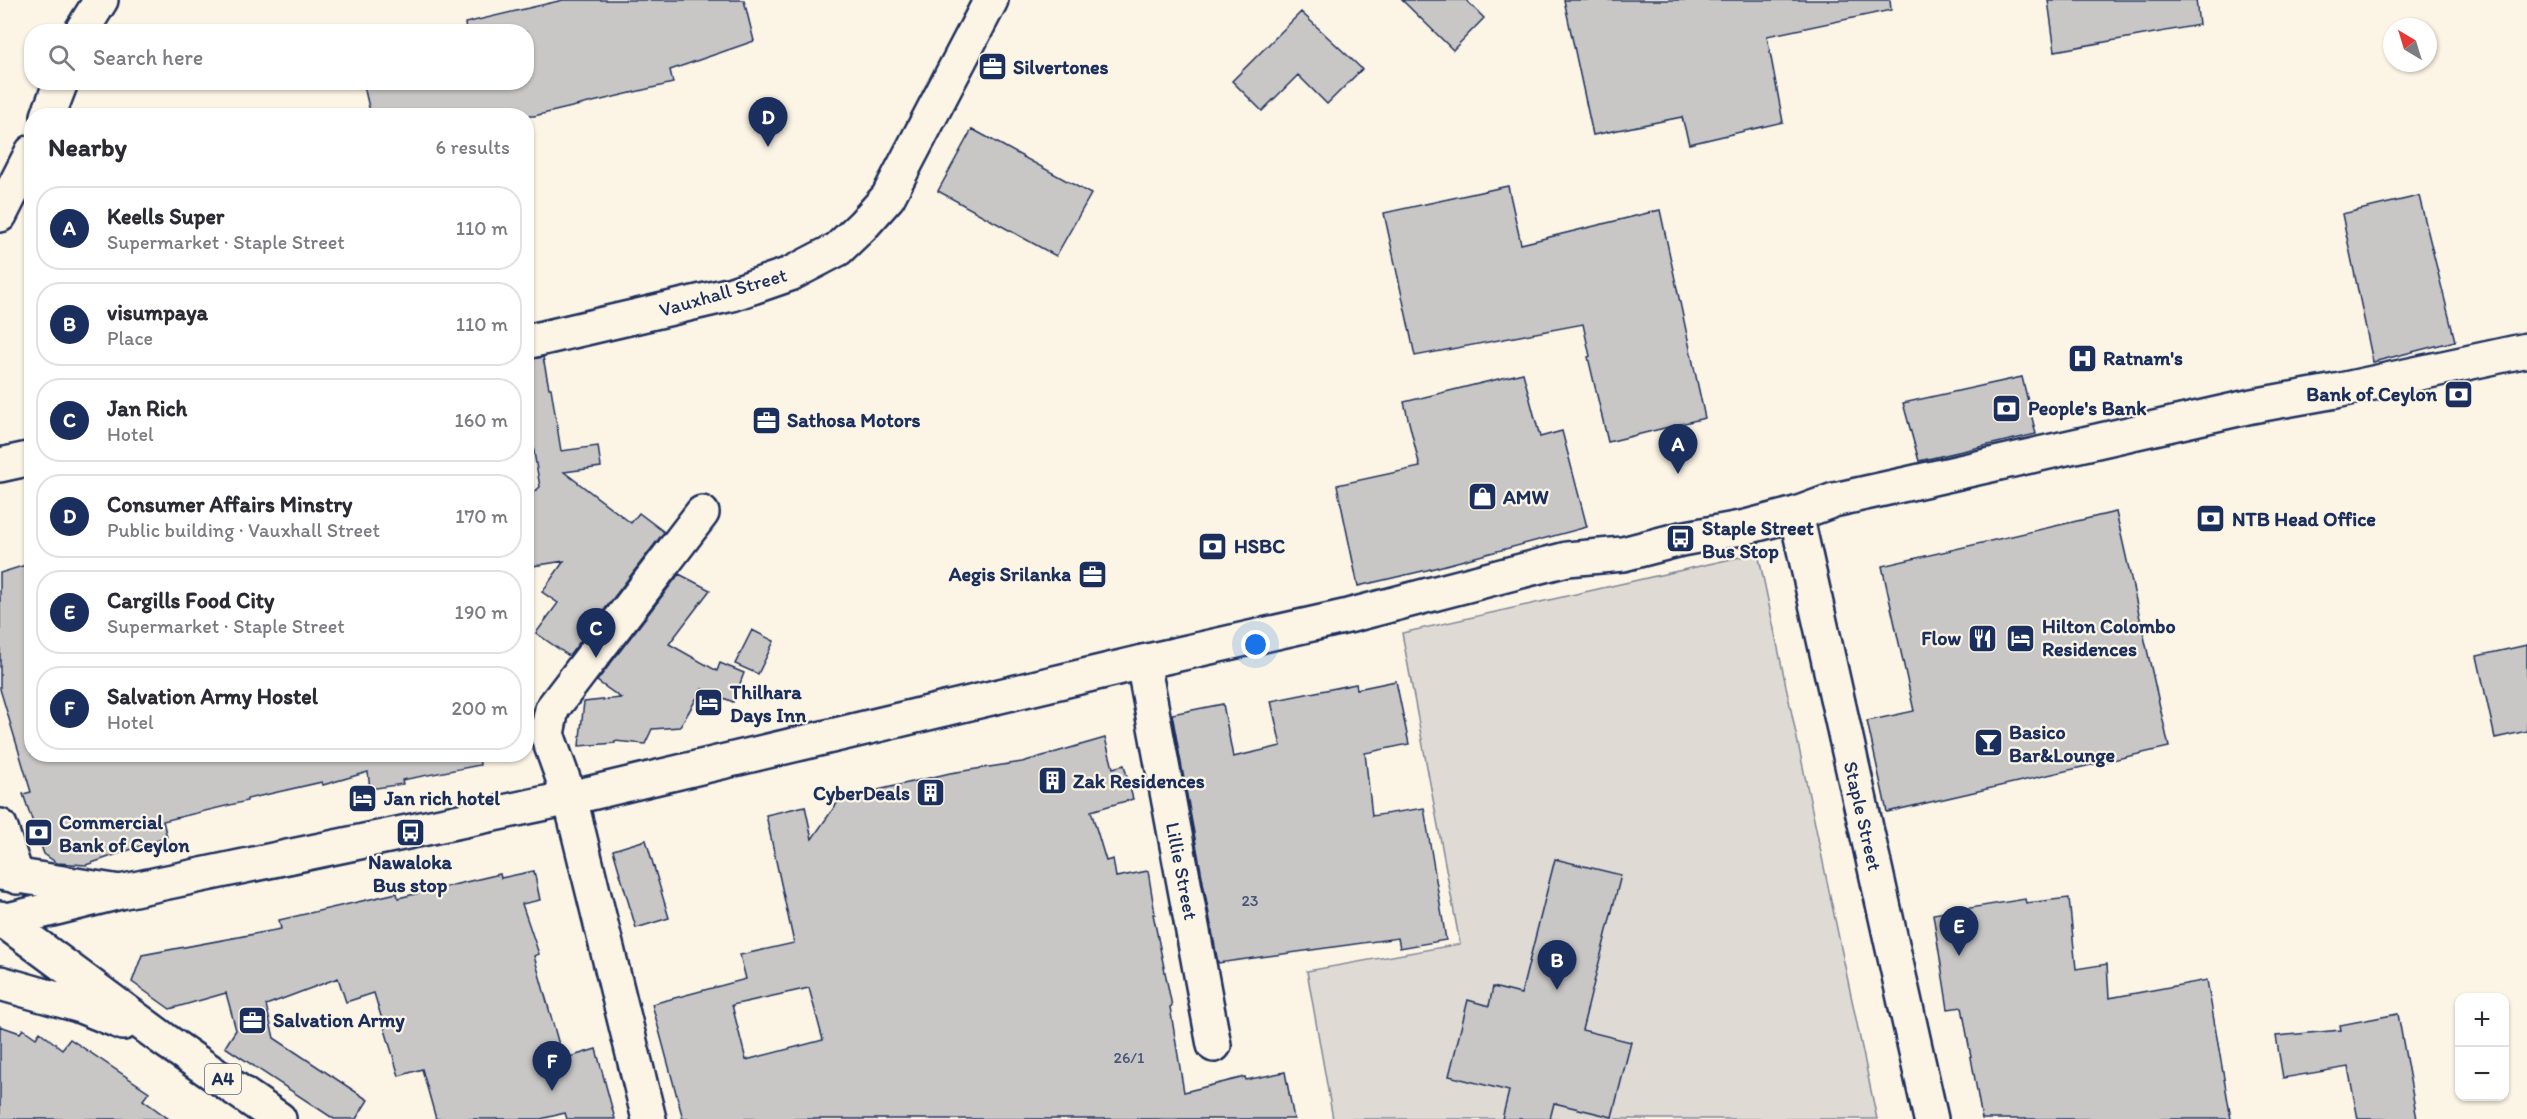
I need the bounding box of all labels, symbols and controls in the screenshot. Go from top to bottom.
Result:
north arrow [2383,18,2437,72]
search box [24,24,534,90]
icon: search [45,41,78,74]
text: Search here [93,44,203,71]
office icon: Silvertones [976,51,1008,83]
place label: Silvertones [1013,55,1109,79]
pin: D [748,98,788,147]
text: Nearby [48,131,127,163]
text: 6 results [436,135,510,159]
text: Keells Super [107,203,224,230]
text: A [63,216,76,240]
text: 110 m [456,216,508,240]
text: Supermarket · Staple Street [107,230,345,254]
street label: Vauxhall Street [656,262,790,322]
text: visumpaya [107,299,208,326]
text: B [63,312,76,336]
text: 110 m [456,312,508,336]
text: Place [107,326,153,350]
hospital icon: Ratnam's [2066,342,2098,374]
place label: Ratnam's [2103,346,2183,370]
bank icon: Bank of Ceylon [2442,378,2474,410]
place label: Bank of Ceylon [2306,382,2438,407]
bank icon: People's Bank [1991,392,2023,424]
text: Jan Rich [107,395,187,422]
place label: People's Bank [2028,396,2147,421]
office icon: Sathosa Motors [750,404,782,436]
text: C [63,408,76,432]
text: 160 m [455,408,508,432]
place label: Sathosa Motors [787,408,920,432]
text: Hotel [107,422,154,446]
pin: A [1658,424,1698,474]
shop icon: AMW [1466,481,1498,513]
place label: AMW [1502,485,1550,509]
text: Consumer Affairs Minstry [107,491,352,518]
bank icon: NTB Head Office [2195,503,2227,535]
text: D [63,504,76,528]
text: 170 m [455,504,508,528]
place label: NTB Head Office [2232,507,2376,531]
place label: Staple Street Bus Stop [1702,516,1814,564]
text: Public building · Vauxhall Street [107,518,380,542]
bus stop icon: Staple Street Bus Stop [1665,523,1697,555]
bank icon: HSBC [1197,530,1229,562]
place label: HSBC [1234,534,1285,558]
office icon: Aegis Srilanka [1076,558,1108,590]
place label: Aegis Srilanka [948,562,1071,587]
text: Cargills Food City [107,587,274,614]
text: E [64,600,75,624]
text: 190 m [455,600,508,624]
pin: C [576,608,616,658]
text: Supermarket · Staple Street [107,614,345,638]
place label: Hilton Colombo Residences [2042,614,2176,661]
restaurant icon: Flow [1966,622,1998,654]
hotel icon: Hilton Colombo Residences [2005,622,2037,654]
place label: Flow [1921,626,1961,650]
your location [1241,630,1270,659]
place label: Thilhara Days Inn [729,680,807,728]
text: Salvation Army Hostel [107,683,318,710]
hotel icon: Thilhara Days Inn [693,687,725,719]
text: F [64,696,75,720]
text: 200 m [452,696,508,720]
text: Hotel [107,710,154,734]
place label: Basico Bar&Lounge [2009,720,2116,768]
bar icon: Basico Bar&Lounge [1972,727,2004,759]
street label: Staple Street [1839,759,1887,873]
building icon: Zak Residences [1036,765,1068,797]
place label: Zak Residences [1073,769,1205,793]
building icon: CyberDeals [915,777,947,809]
place label: CyberDeals [813,781,910,806]
hotel icon: Jan rich hotel [347,782,379,814]
place label: Jan rich hotel [383,786,500,810]
place label: Commercial Bank of Ceylon [59,810,190,858]
bus stop icon: Nawaloka Bus stop [394,816,426,848]
bank icon: Commercial Bank of Ceylon [22,817,54,849]
street label: Lillie Street [1161,820,1203,922]
place label: Nawaloka Bus stop [368,850,453,898]
house number: 23 [1241,891,1259,910]
pin: E [1940,906,1978,956]
pin: B [1538,940,1576,990]
map controls [2455,993,2509,1101]
button: + [2455,993,2509,1047]
office icon: Salvation Army [236,1004,268,1036]
place label: Salvation Army [273,1008,405,1033]
pin: F [532,1042,572,1091]
button: − [2455,1047,2509,1101]
house number: 26/1 [1113,1048,1145,1067]
road number: A4 [205,1064,241,1094]

